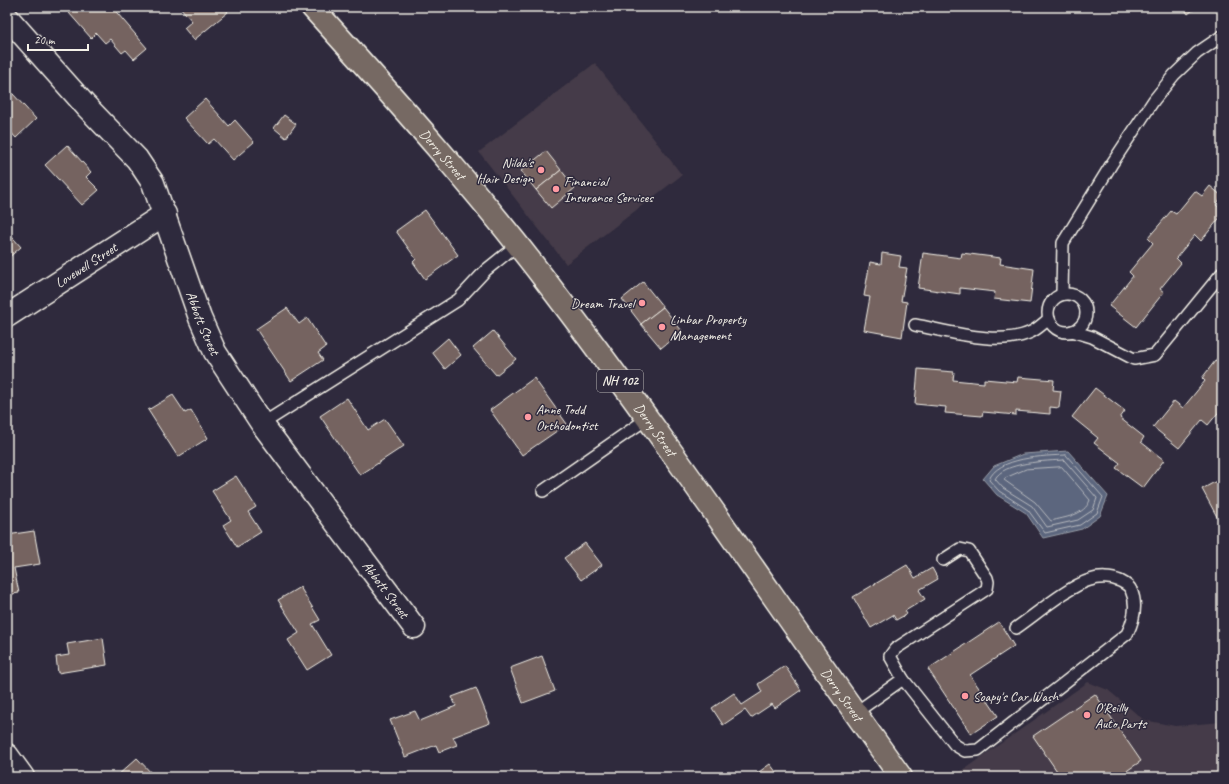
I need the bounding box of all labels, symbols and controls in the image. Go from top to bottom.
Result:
scale bar [28,26,88,52]
text: 20 m [34,32,56,48]
street label: Derry Street [416,126,471,185]
place label: Nilda's Hair Design [477,154,534,187]
marker: Nilda's Hair Design [536,165,546,175]
place label: Financial Insurance Services [564,173,654,206]
marker: Financial Insurance Services [551,184,561,194]
street label: Lovewell Street [52,238,121,291]
street label: Abbott Street [183,289,224,359]
place label: Dream Travel [571,295,637,312]
marker: Dream Travel [637,298,647,308]
place label: Linbar Property Management [670,311,747,344]
marker: Linbar Property Management [657,322,667,332]
road number: NH 102 [597,370,643,392]
street label: Derry Street [631,400,682,461]
place label: Anne Todd Orthodontist [536,401,599,434]
marker: Anne Todd Orthodontist [523,412,533,422]
street label: Abbott Street [359,557,414,622]
street label: Derry Street [818,664,868,726]
place label: Soapy's Car Wash [973,688,1060,705]
marker: Soapy's Car Wash [960,691,970,701]
place label: O'Reilly Auto Parts [1095,699,1147,732]
marker: O'Reilly Auto Parts [1082,710,1092,720]

